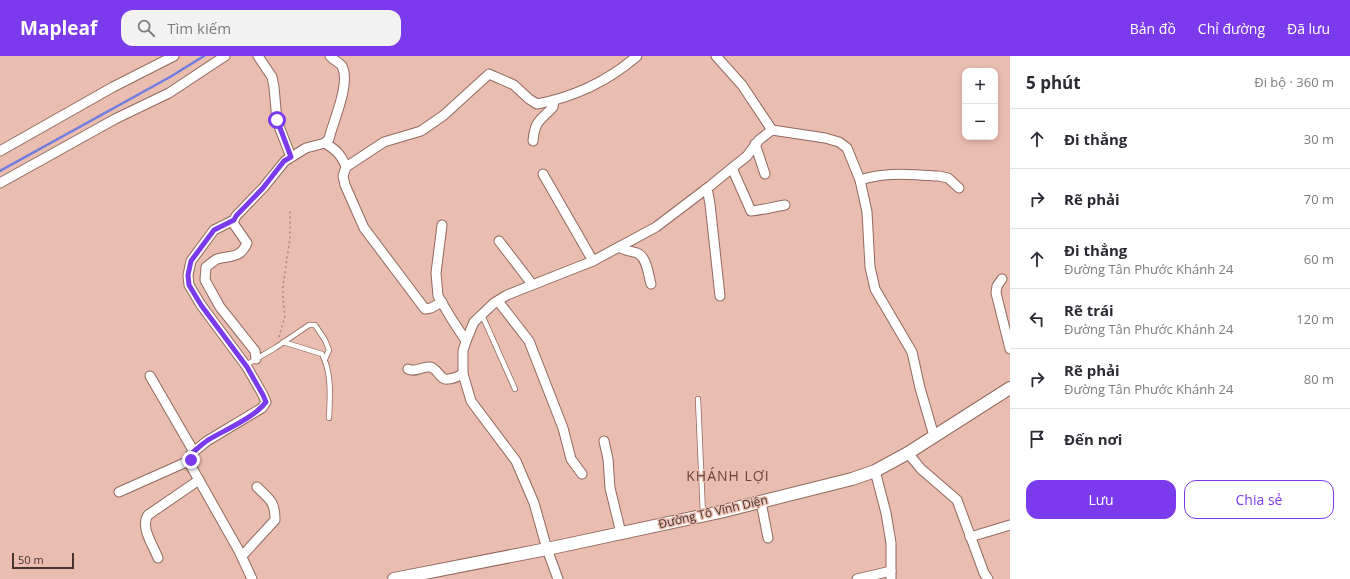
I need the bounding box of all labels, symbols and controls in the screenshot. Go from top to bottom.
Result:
search box [121,10,401,46]
text: Mapleaf [20,15,97,41]
icon: search [135,17,157,39]
text: Tìm kiếm [167,18,231,38]
text: Bản đồ [1130,19,1176,38]
text: Chỉ đường [1198,19,1265,38]
text: Đã lưu [1287,19,1330,38]
map controls [962,68,998,140]
button: + [962,68,998,104]
text: 5 phút [1026,71,1081,94]
text: Đi bộ · 360 m [1254,73,1334,91]
button: − [962,104,998,140]
route start [268,111,286,129]
icon: ahead [1026,128,1048,150]
text: Đi thẳng [1064,129,1127,149]
text: 30 m [1304,130,1334,148]
icon: right [1026,188,1048,210]
text: Rẽ phải [1064,189,1120,209]
text: 70 m [1304,190,1334,208]
text: Đi thẳng [1064,240,1127,260]
icon: ahead [1026,248,1048,270]
text: 60 m [1304,250,1334,268]
text: Đường Tân Phước Khánh 24 [1064,260,1233,278]
text: Rẽ trái [1064,300,1114,320]
icon: left [1026,308,1048,330]
text: 120 m [1296,310,1334,328]
text: Đường Tân Phước Khánh 24 [1064,320,1233,338]
text: Rẽ phải [1064,360,1120,380]
icon: right [1026,368,1048,390]
text: 80 m [1304,370,1334,388]
text: Đường Tân Phước Khánh 24 [1064,380,1233,398]
icon: arrive [1026,428,1048,450]
text: Đến nơi [1064,429,1122,449]
route end [182,451,200,469]
district label: KHÁNH LỢI [686,466,770,485]
button: Lưu [1026,480,1176,519]
button: Chia sẻ [1184,480,1334,519]
street label: Đường Tô Vĩnh Diện [657,491,769,532]
scale bar [12,551,74,570]
text: 50 m [18,552,44,567]

